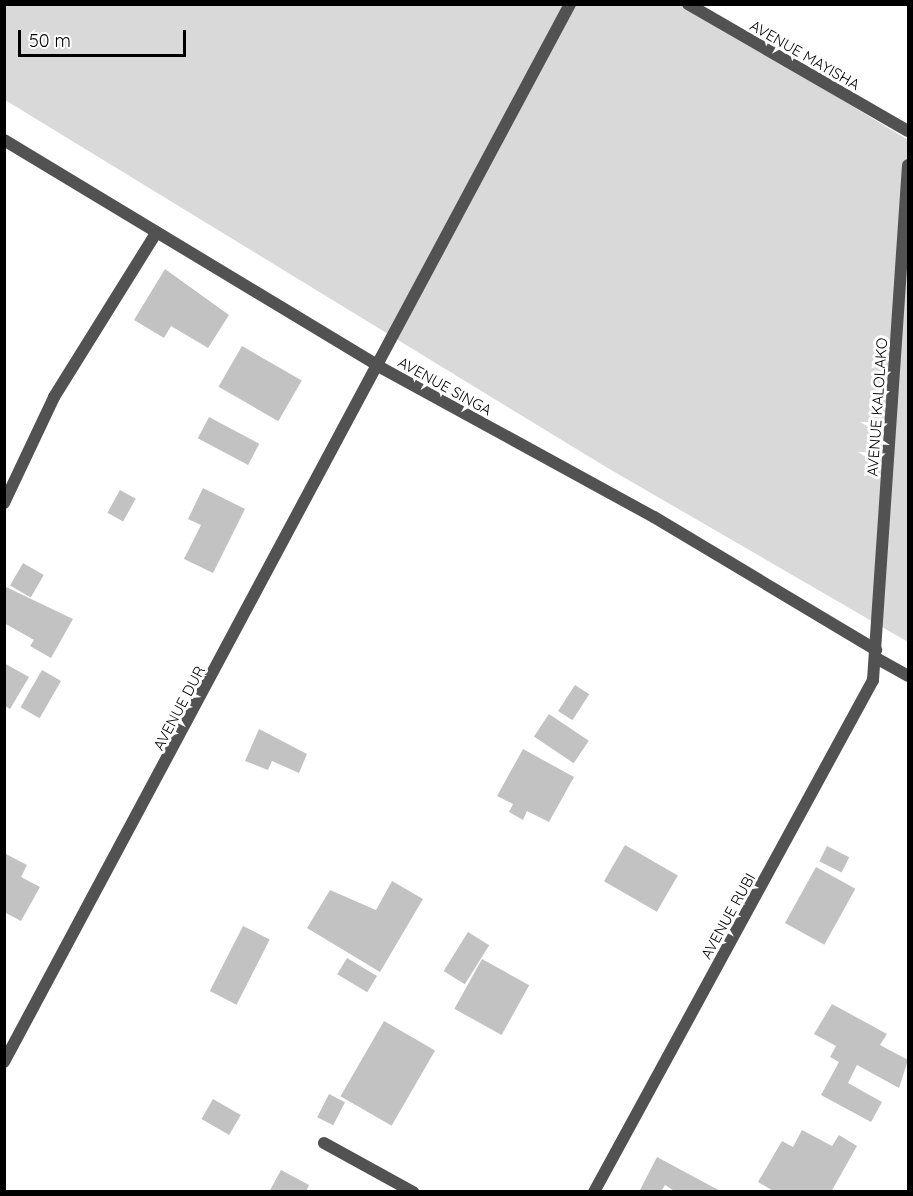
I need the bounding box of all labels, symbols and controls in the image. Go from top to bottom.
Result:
street label: AVENUE MAYISHA [747,16,863,94]
scale bar [21,18,189,56]
text: 50 m [29,29,71,52]
street label: AVENUE KALOLAKO [863,337,891,477]
street label: AVENUE SINGA [395,353,495,419]
street label: AVENUE DUR [149,663,209,753]
street label: AVENUE RUBI [697,870,759,962]

